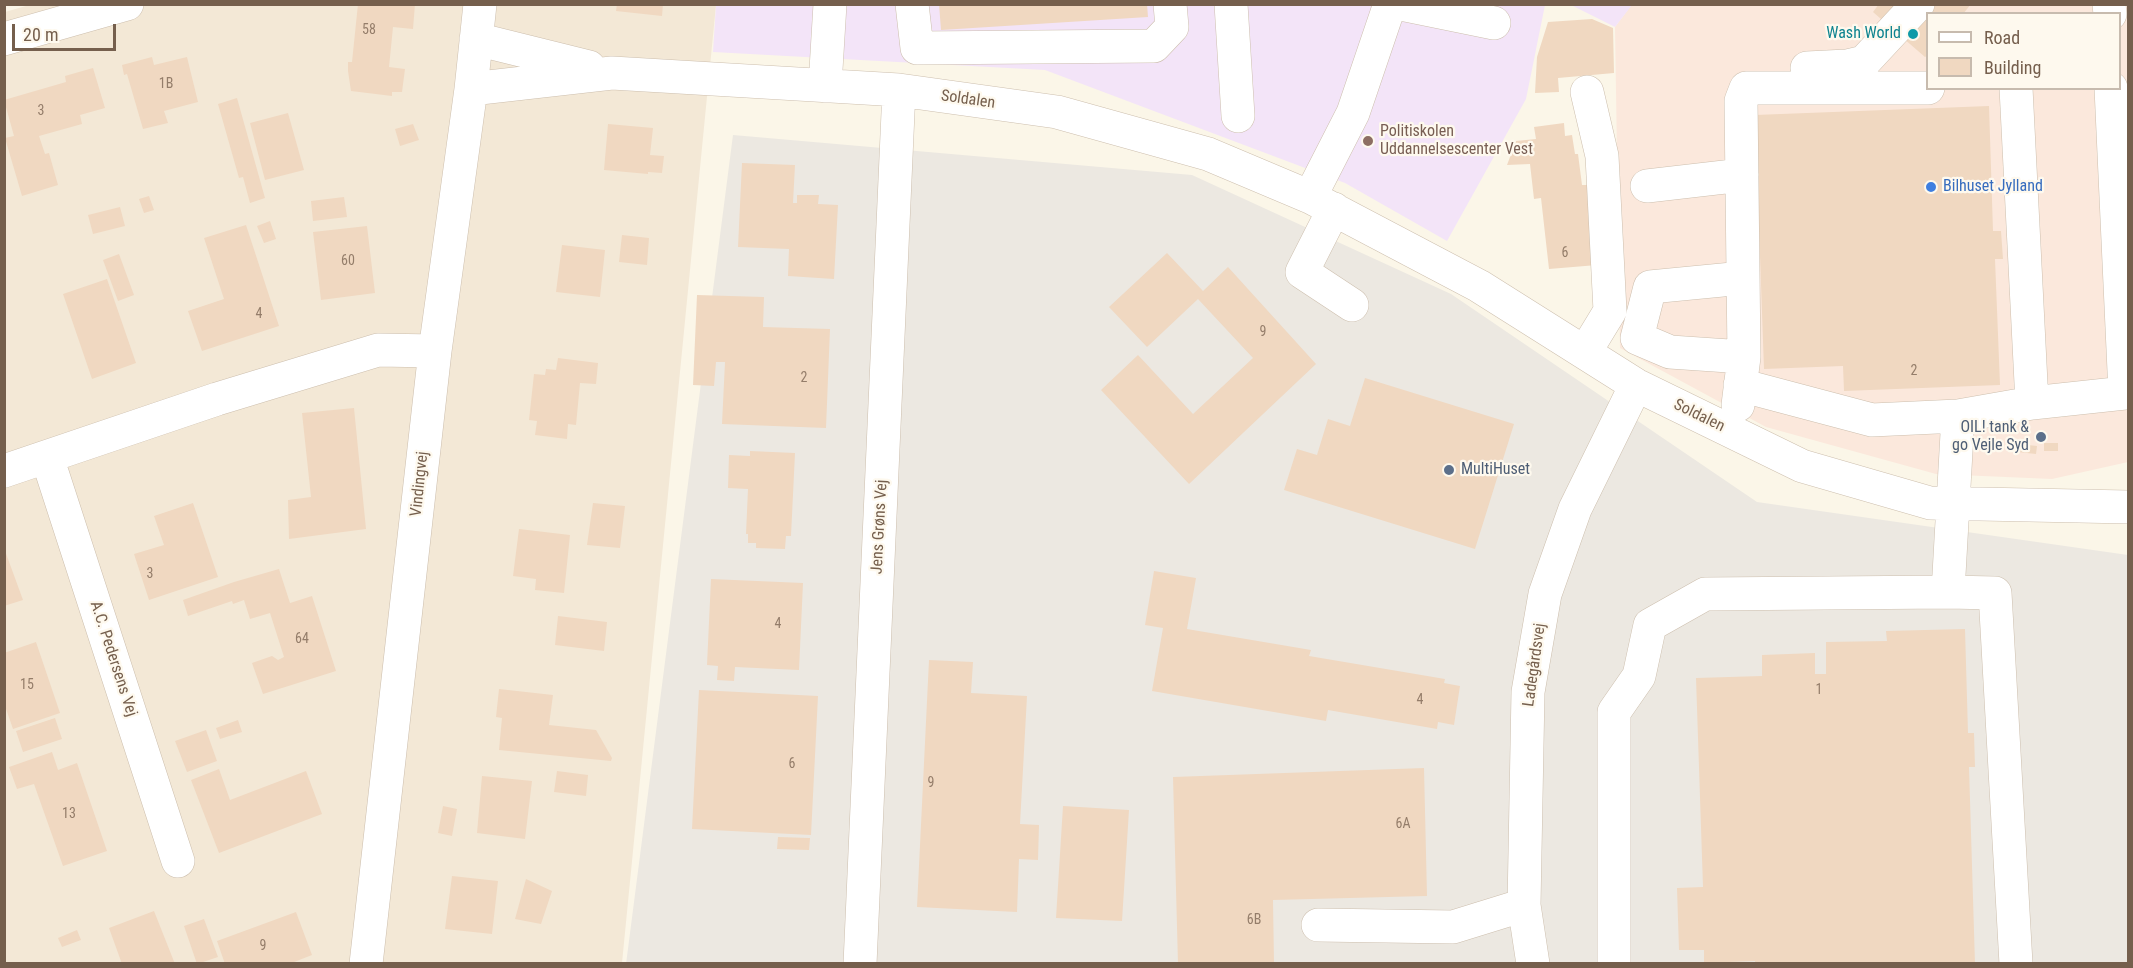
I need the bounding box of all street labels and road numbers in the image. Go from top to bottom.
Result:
street label: Soldalen [940,87,996,113]
street label: Soldalen [1670,395,1728,437]
street label: Vindingvej [407,450,433,518]
street label: Jens Grøns Vej [868,479,892,575]
street label: A.C. Pedersens Vej [85,599,141,719]
street label: Ladegårdsvej [1520,622,1550,708]

